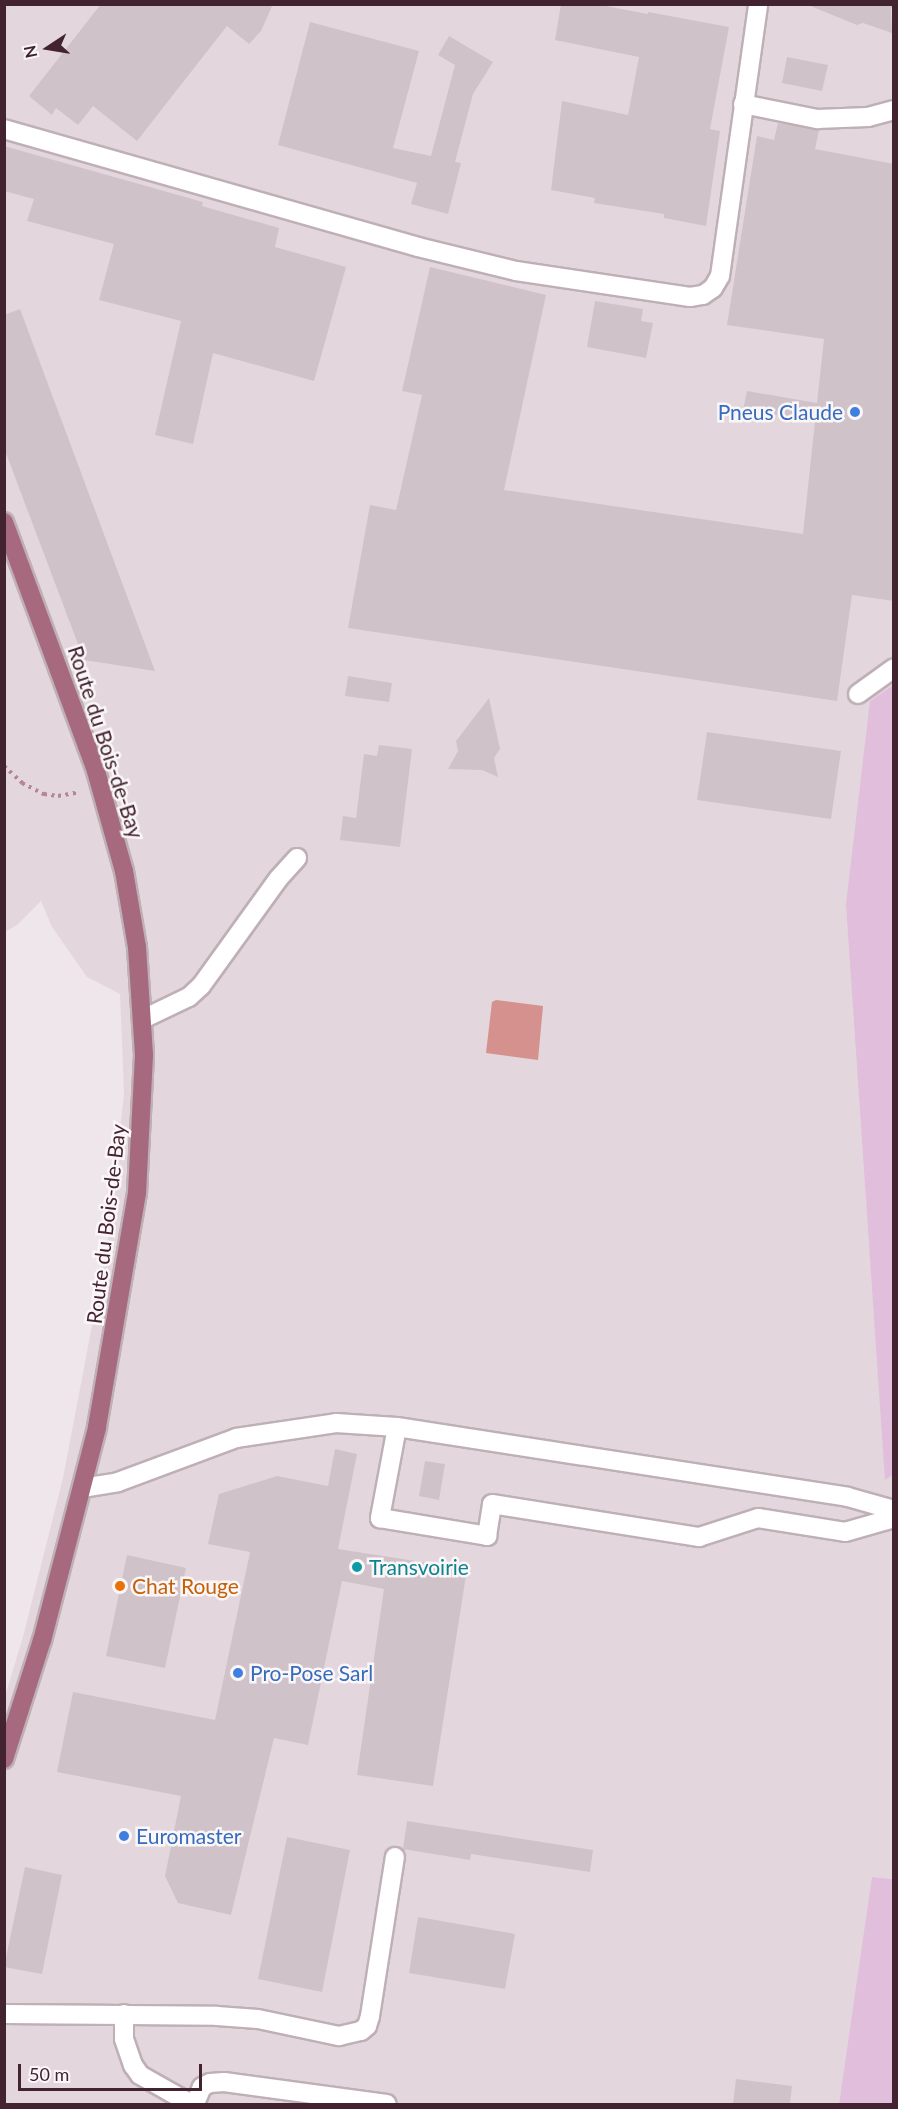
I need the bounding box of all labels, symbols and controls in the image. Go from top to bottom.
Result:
north arrow [18,18,78,78]
text: N [19,44,40,60]
place label: Pneus Claude [718,399,843,425]
marker: Pneus Claude [848,405,862,419]
street label: Route du Bois-de-Bay [63,642,149,842]
street label: Route du Bois-de-Bay [81,1123,131,1325]
place label: Transvoirie [369,1554,469,1580]
marker: Transvoirie [350,1560,364,1574]
place label: Chat Rouge [132,1573,239,1599]
marker: Chat Rouge [113,1579,127,1593]
place label: Pro-Pose Sarl [250,1660,373,1686]
marker: Pro-Pose Sarl [231,1666,245,1680]
place label: Euromaster [136,1823,242,1849]
marker: Euromaster [117,1829,131,1843]
scale bar [21,2052,206,2090]
text: 50 m [29,2063,69,2085]

